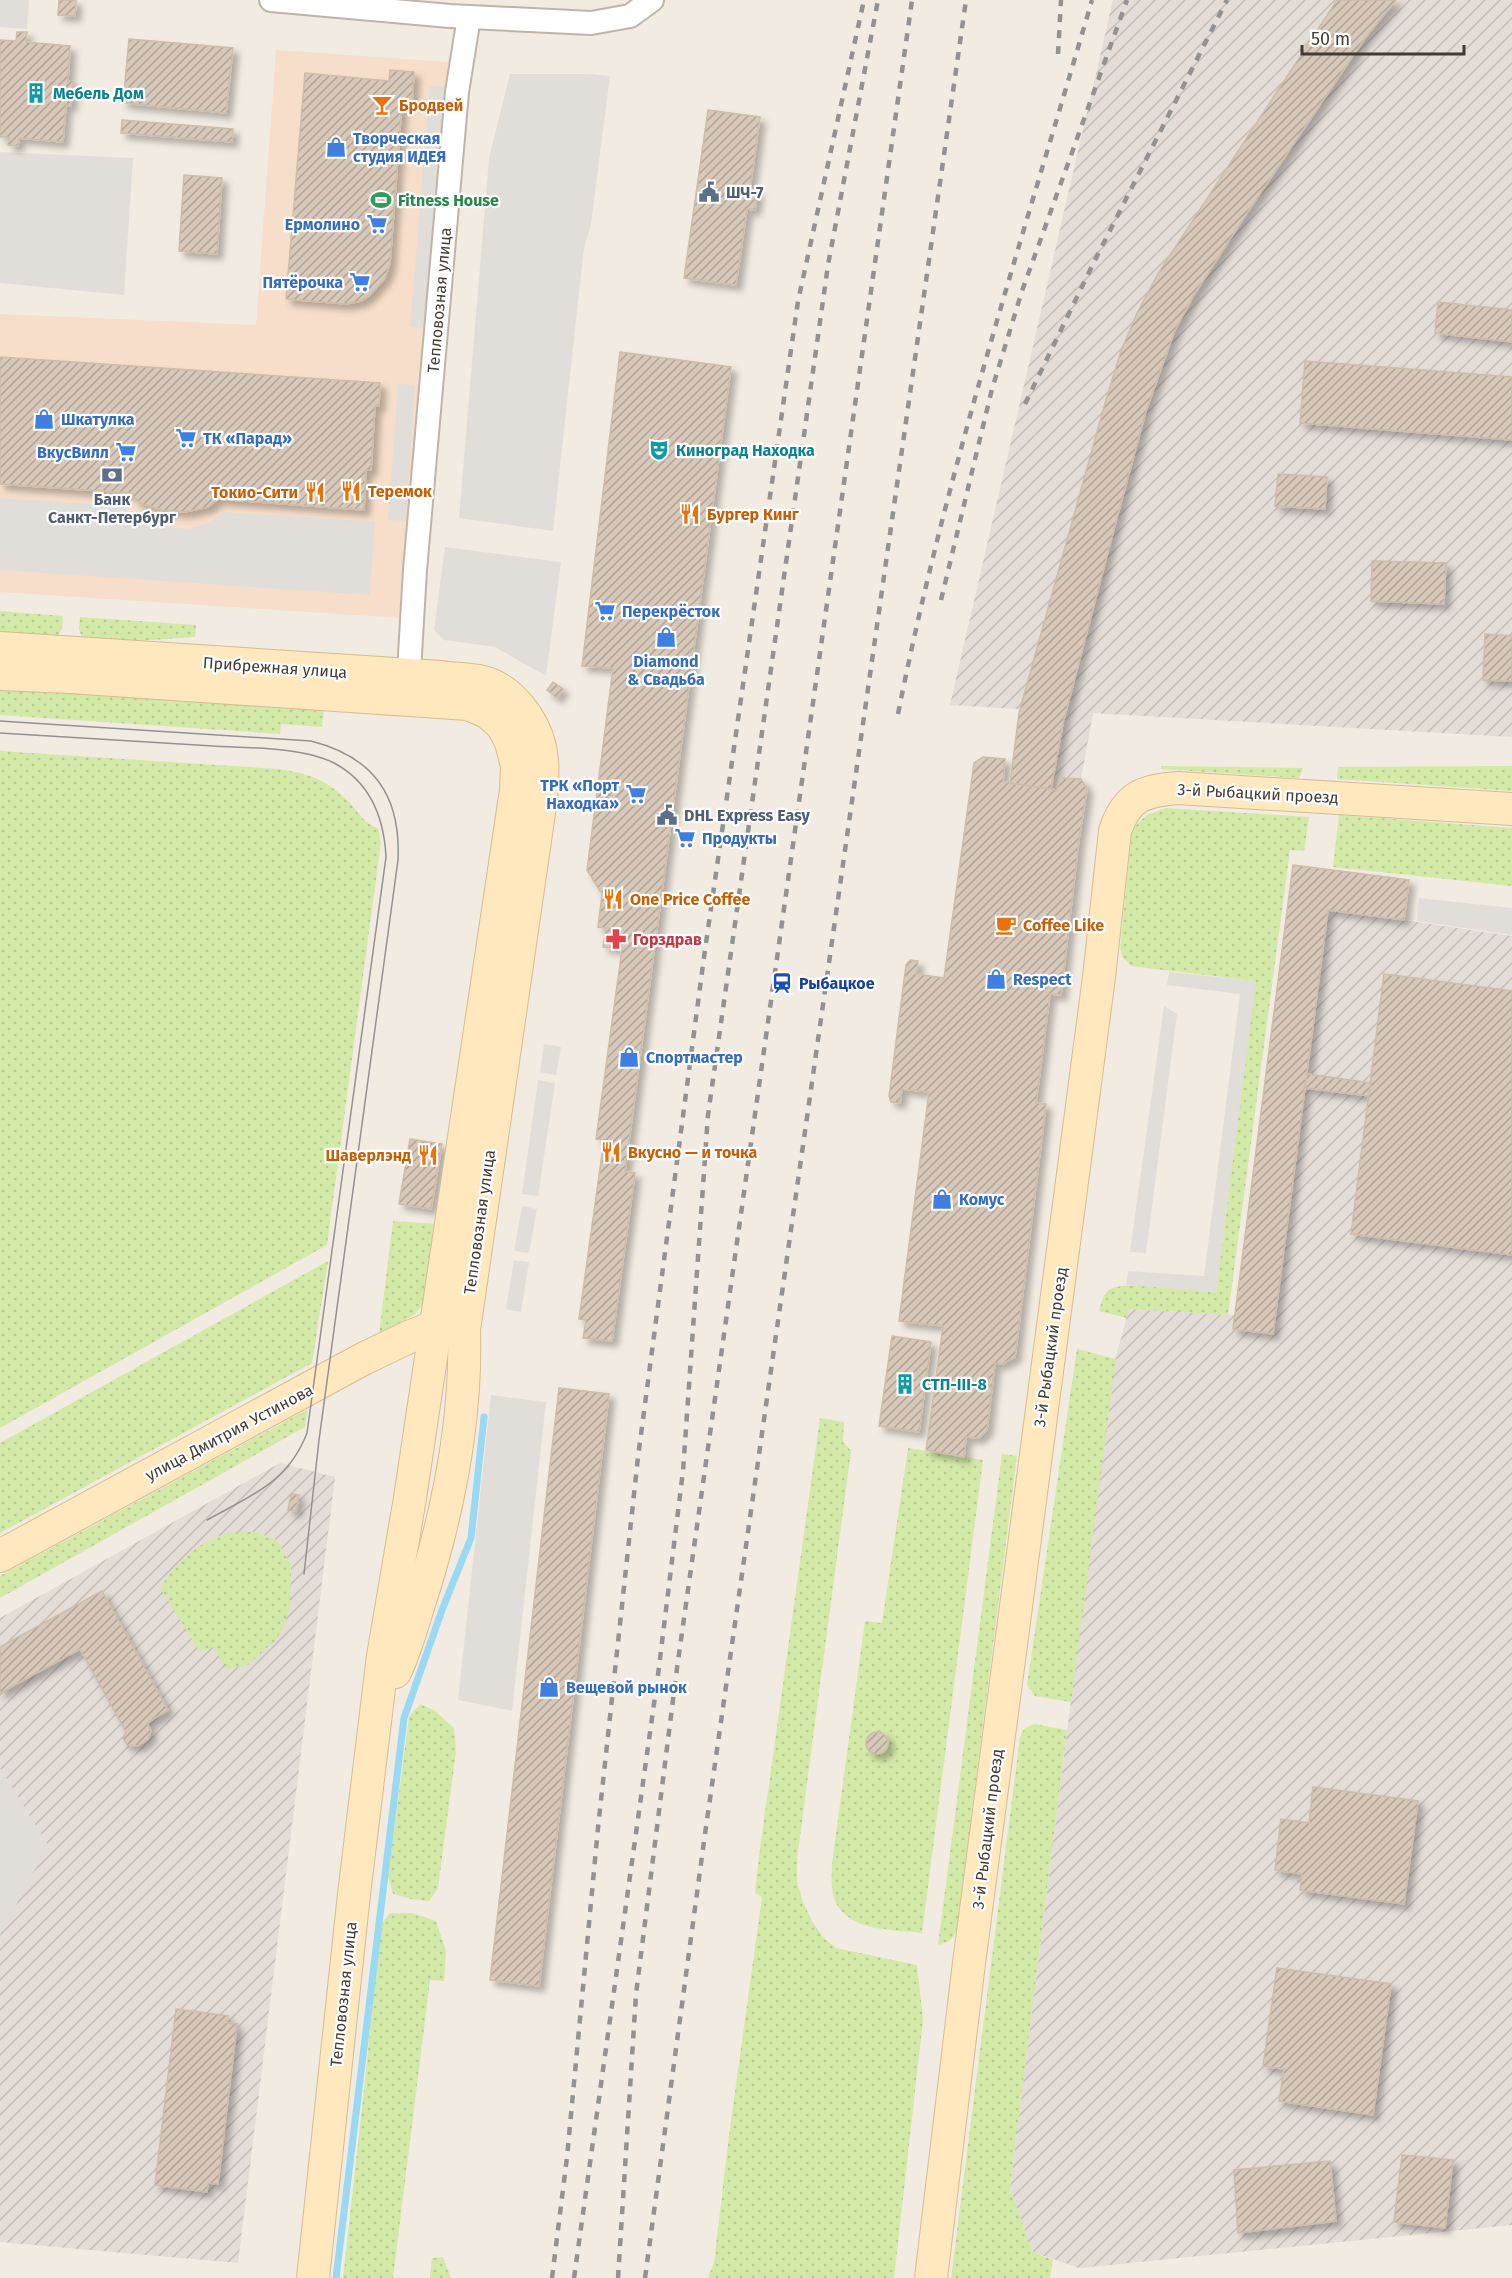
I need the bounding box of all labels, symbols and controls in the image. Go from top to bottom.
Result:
scale bar [1302,18,1464,56]
text: 50 m [1311,28,1350,50]
building icon: Мебель Дом [24,81,48,105]
place label: Мебель Дом [53,84,144,103]
bar icon: Бродвей [370,93,394,117]
place label: Бродвей [399,96,463,115]
place label: Творческая студия ИДЕЯ [353,129,446,166]
shop icon: Творческая студия ИДЕЯ [324,135,348,159]
public building icon: ШЧ-7 [697,180,721,204]
place label: ШЧ-7 [726,183,764,202]
sports icon: Fitness House [369,188,393,212]
place label: Fitness House [398,191,499,210]
supermarket icon: Ермолино [365,212,389,236]
place label: Ермолино [285,215,360,234]
street label: Тепловозная улица [424,227,455,374]
supermarket icon: Пятёрочка [348,270,372,294]
place label: Пятёрочка [262,273,343,292]
shop icon: Шкатулка [32,407,56,431]
place label: Шкатулка [61,410,135,429]
supermarket icon: ТК «Парад» [174,426,198,450]
place label: ТК «Парад» [203,429,292,448]
theatre icon: Киноград Находка [647,438,671,462]
supermarket icon: ВкусВилл [114,440,138,464]
place label: Киноград Находка [676,441,815,460]
place label: ВкусВилл [37,443,109,462]
bank icon: Банк Санкт-Петербург [100,463,124,487]
restaurant icon: Теремок [339,479,363,503]
restaurant icon: Токио-Сити [303,480,327,504]
place label: Теремок [368,482,432,501]
place label: Токио-Сити [211,483,298,502]
place label: Банк Санкт-Петербург [48,490,177,527]
restaurant icon: Бургер Кинг [678,502,702,526]
place label: Бургер Кинг [707,505,800,524]
supermarket icon: Перекрёсток [593,599,617,623]
place label: Перекрёсток [622,602,720,621]
shop icon: Diamond & Свадьба [654,625,678,649]
place label: Diamond & Свадьба [627,652,705,689]
street label: Прибрежная улица [202,653,348,682]
place label: ТРК «Порт Находка» [540,776,619,813]
street label: 3-й Рыбацкий проезд [1177,780,1339,807]
supermarket icon: ТРК «Порт Находка» [624,782,648,806]
public building icon: DHL Express Easy [655,803,679,827]
place label: DHL Express Easy [684,806,810,825]
supermarket icon: Продукты [673,826,697,850]
place label: Продукты [702,829,777,848]
restaurant icon: One Price Coffee [601,887,625,911]
place label: One Price Coffee [630,890,750,909]
cafe icon: Coffee Like [994,913,1018,937]
place label: Coffee Like [1023,916,1104,935]
pharmacy icon: Горздрав [604,927,628,951]
place label: Горздрав [633,930,702,949]
shop icon: Respect [984,967,1008,991]
place label: Respect [1013,970,1072,989]
station icon: Рыбацкое [770,971,794,995]
place label: Рыбацкое [799,974,875,993]
shop icon: Спортмастер [617,1045,641,1069]
place label: Спортмастер [646,1048,743,1067]
restaurant icon: Вкусно — и точка [599,1140,623,1164]
restaurant icon: Шаверлэнд [416,1143,440,1167]
place label: Вкусно — и точка [628,1143,758,1162]
place label: Шаверлэнд [326,1146,411,1165]
street label: Тепловозная улица [460,1149,499,1296]
shop icon: Комус [930,1187,954,1211]
place label: Комус [959,1190,1005,1209]
street label: 3-й Рыбацкий проезд [1030,1266,1071,1428]
building icon: СТП-III-8 [893,1372,917,1396]
place label: СТП-III-8 [922,1375,987,1394]
street label: улица Дмитрия Устинова [142,1380,316,1485]
shop icon: Вещевой рынок [537,1675,561,1699]
place label: Вещевой рынок [566,1678,687,1697]
street label: 3-й Рыбацкий проезд [968,1748,1007,1910]
street label: Тепловозная улица [326,1921,361,2068]

